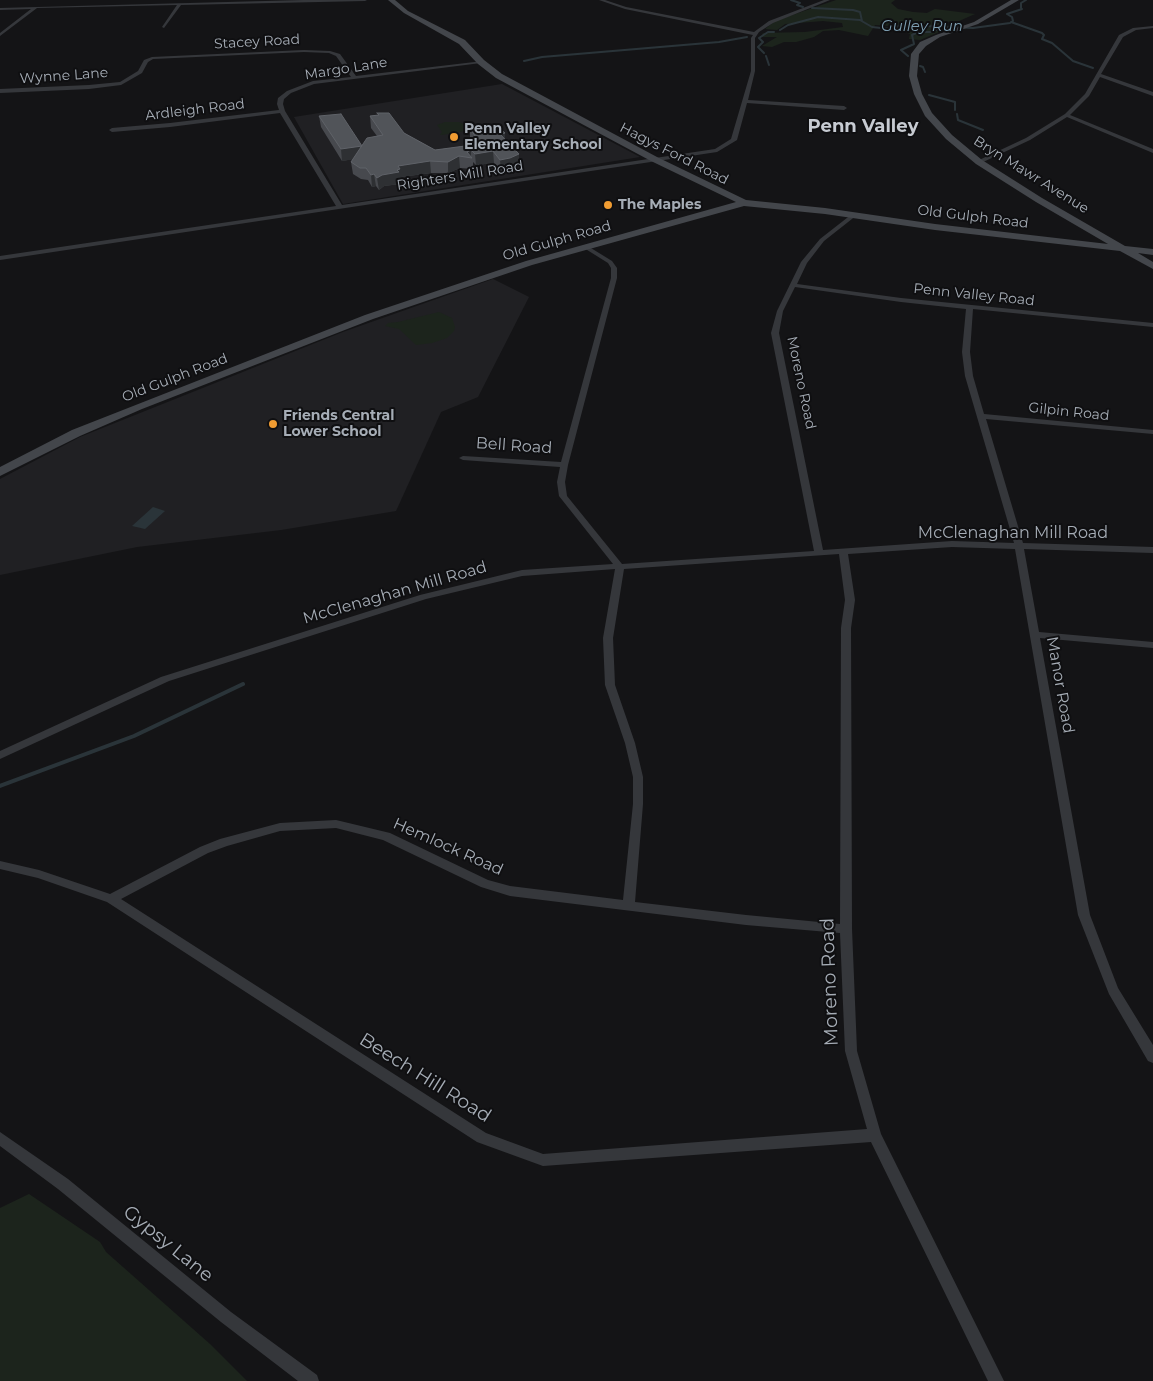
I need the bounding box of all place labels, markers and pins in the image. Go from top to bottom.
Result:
place label: Penn Valley Elementary School [464,121,602,154]
marker: Penn Valley Elementary School [448,131,460,143]
place label: The Maples [618,197,701,213]
marker: The Maples [602,199,614,211]
place label: Friends Central Lower School [283,408,394,441]
marker: Friends Central Lower School [267,418,279,430]

